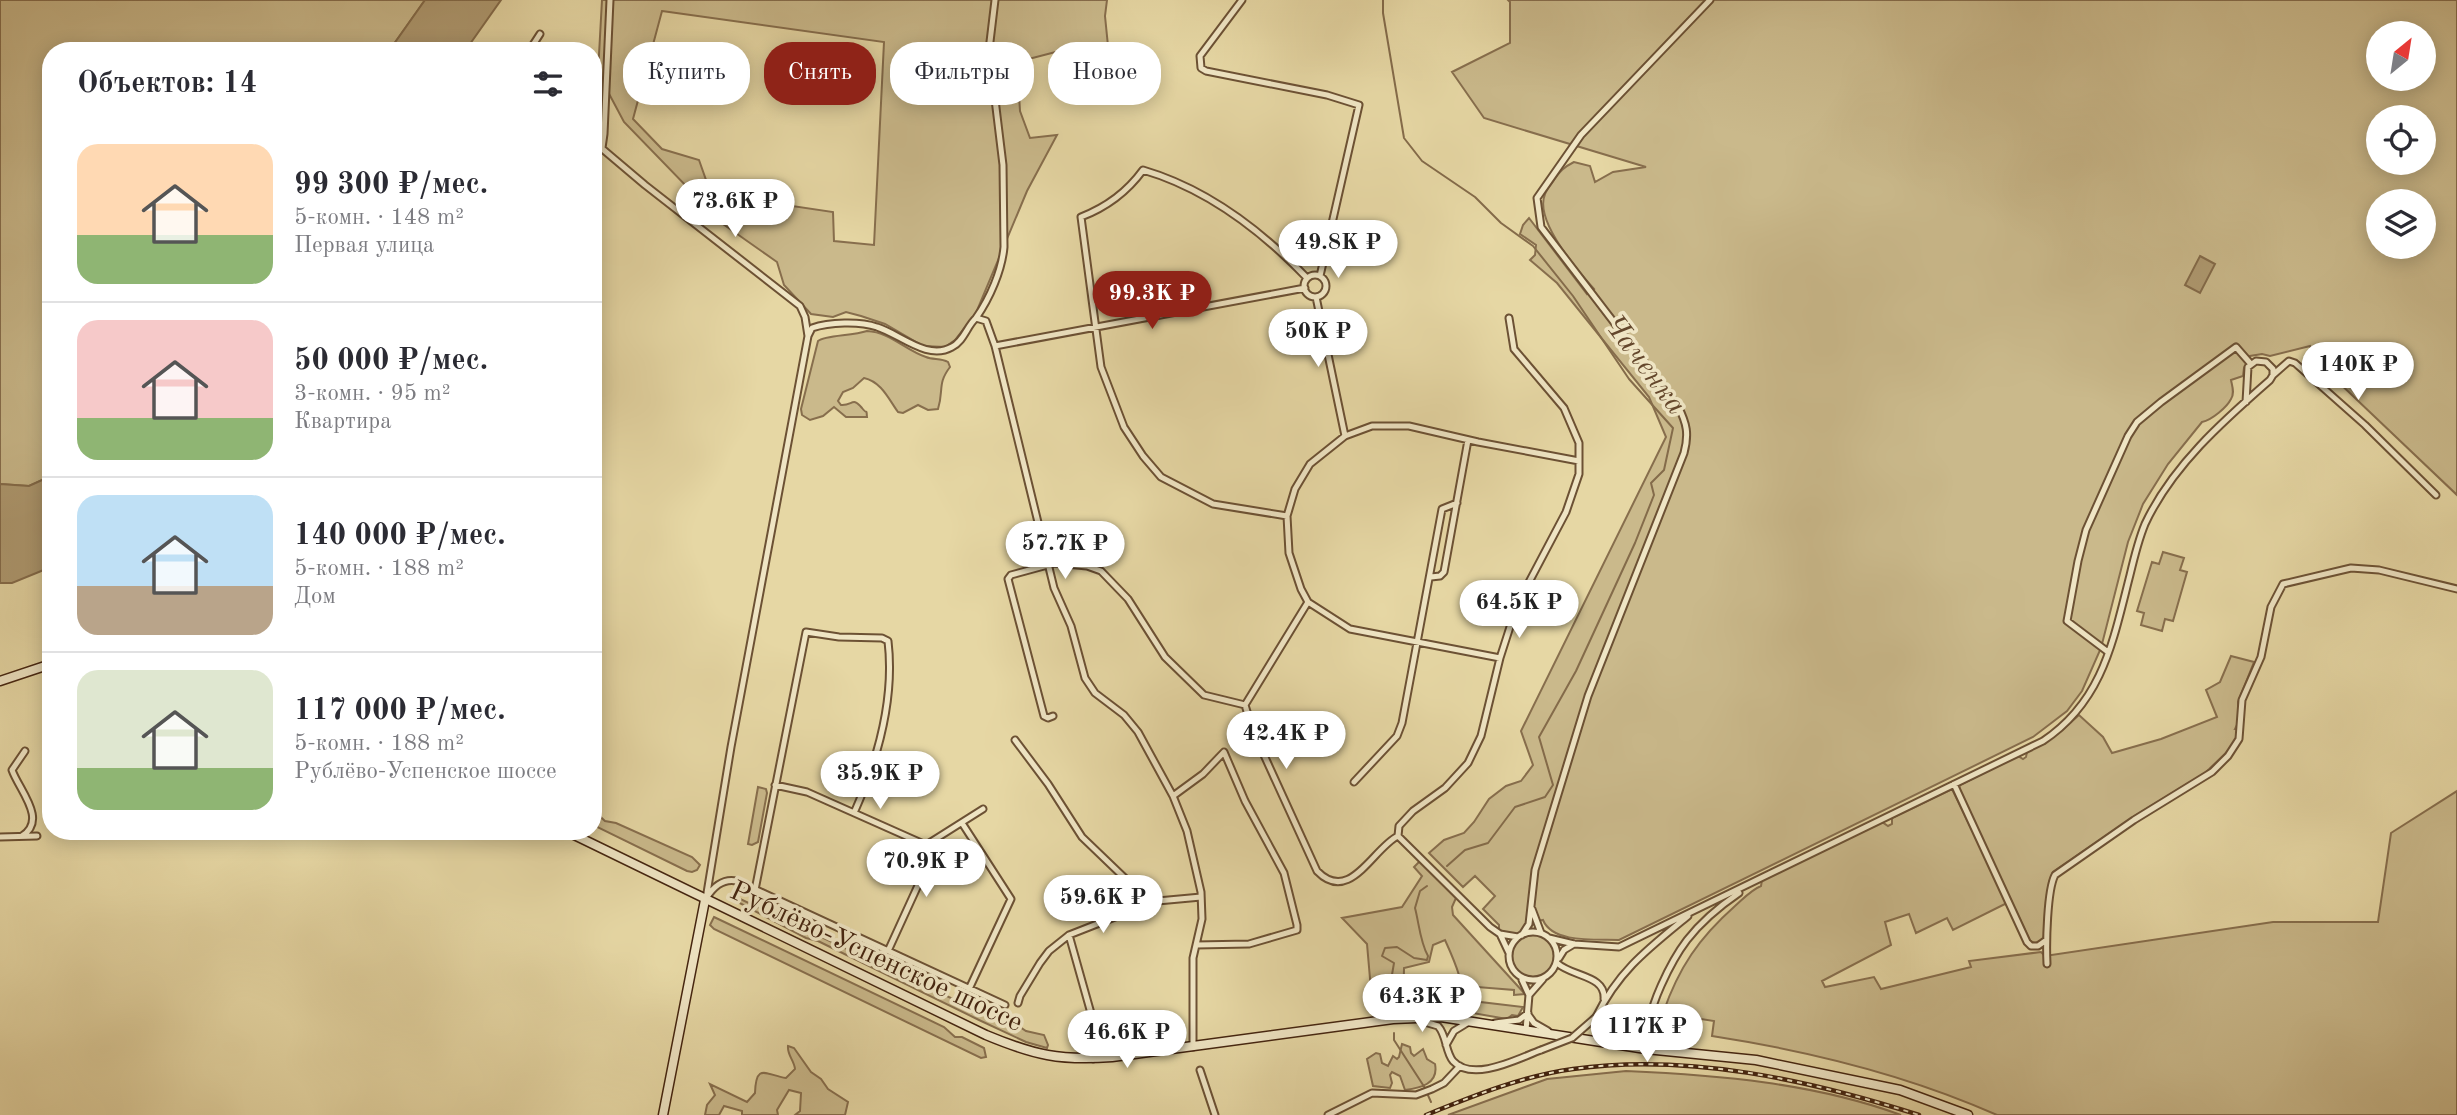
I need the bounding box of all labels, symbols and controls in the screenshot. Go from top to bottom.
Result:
north arrow [2366,21,2436,91]
map controls [2366,21,2436,259]
chip: Купить [623,42,750,105]
chip: Снять [764,42,876,105]
chip: Фильтры [890,42,1034,105]
chip: Новое [1048,42,1161,105]
icon: filters [529,65,567,103]
text: Объектов: 14 [77,69,257,99]
button: locate [2366,105,2436,175]
text: 99 300 ₽/мес. [294,170,488,200]
icon: home [133,172,217,256]
pin: 73.6K ₽ [670,180,800,239]
button: layers [2366,189,2436,259]
text: 73.6K ₽ [692,190,778,213]
text: 5-комн. · 148 m² [294,206,464,229]
pin: 49.8K ₽ [1273,220,1403,280]
text: 49.8K ₽ [1295,231,1381,254]
text: Первая улица [294,234,434,257]
pin: 99.3K ₽ [1087,272,1217,331]
text: 99.3K ₽ [1109,282,1195,305]
pin: 50K ₽ [1269,310,1367,369]
water label: Чаченка [1598,310,1691,421]
text: 50K ₽ [1285,320,1351,343]
pin: 140K ₽ [2301,342,2415,402]
text: 50 000 ₽/мес. [294,346,488,376]
icon: home [133,348,217,432]
text: 140K ₽ [2318,353,2398,376]
text: 3-комн. · 95 m² [294,382,451,405]
text: Квартира [294,410,392,433]
text: 140 000 ₽/мес. [294,521,506,551]
pin: 57.7K ₽ [1000,522,1130,581]
icon: home [133,523,217,607]
text: 57.7K ₽ [1022,532,1108,555]
text: 5-комн. · 188 m² [294,557,464,580]
pin: 64.5K ₽ [1454,580,1584,640]
text: Дом [294,585,336,608]
text: 64.5K ₽ [1476,591,1562,614]
text: 117 000 ₽/мес. [294,696,506,726]
icon: home [133,698,217,782]
pin: 42.4K ₽ [1221,712,1351,771]
text: 42.4K ₽ [1243,722,1329,745]
text: 5-комн. · 188 m² [294,732,464,755]
pin: 35.9K ₽ [815,752,945,811]
text: Рублёво-Успенское шоссе [294,760,557,783]
text: 35.9K ₽ [837,762,923,785]
pin: 70.9K ₽ [861,839,991,899]
text: 70.9K ₽ [883,850,969,873]
pin: 59.6K ₽ [1038,876,1168,935]
street label: Рублёво-Успенское шоссе [725,877,1027,1038]
text: 59.6K ₽ [1060,886,1146,909]
pin: 64.3K ₽ [1357,974,1487,1034]
text: 64.3K ₽ [1379,985,1465,1008]
pin: 117K ₽ [1590,1004,1704,1064]
pin: 46.6K ₽ [1062,1010,1192,1070]
text: 117K ₽ [1607,1015,1687,1038]
text: 46.6K ₽ [1084,1021,1170,1044]

